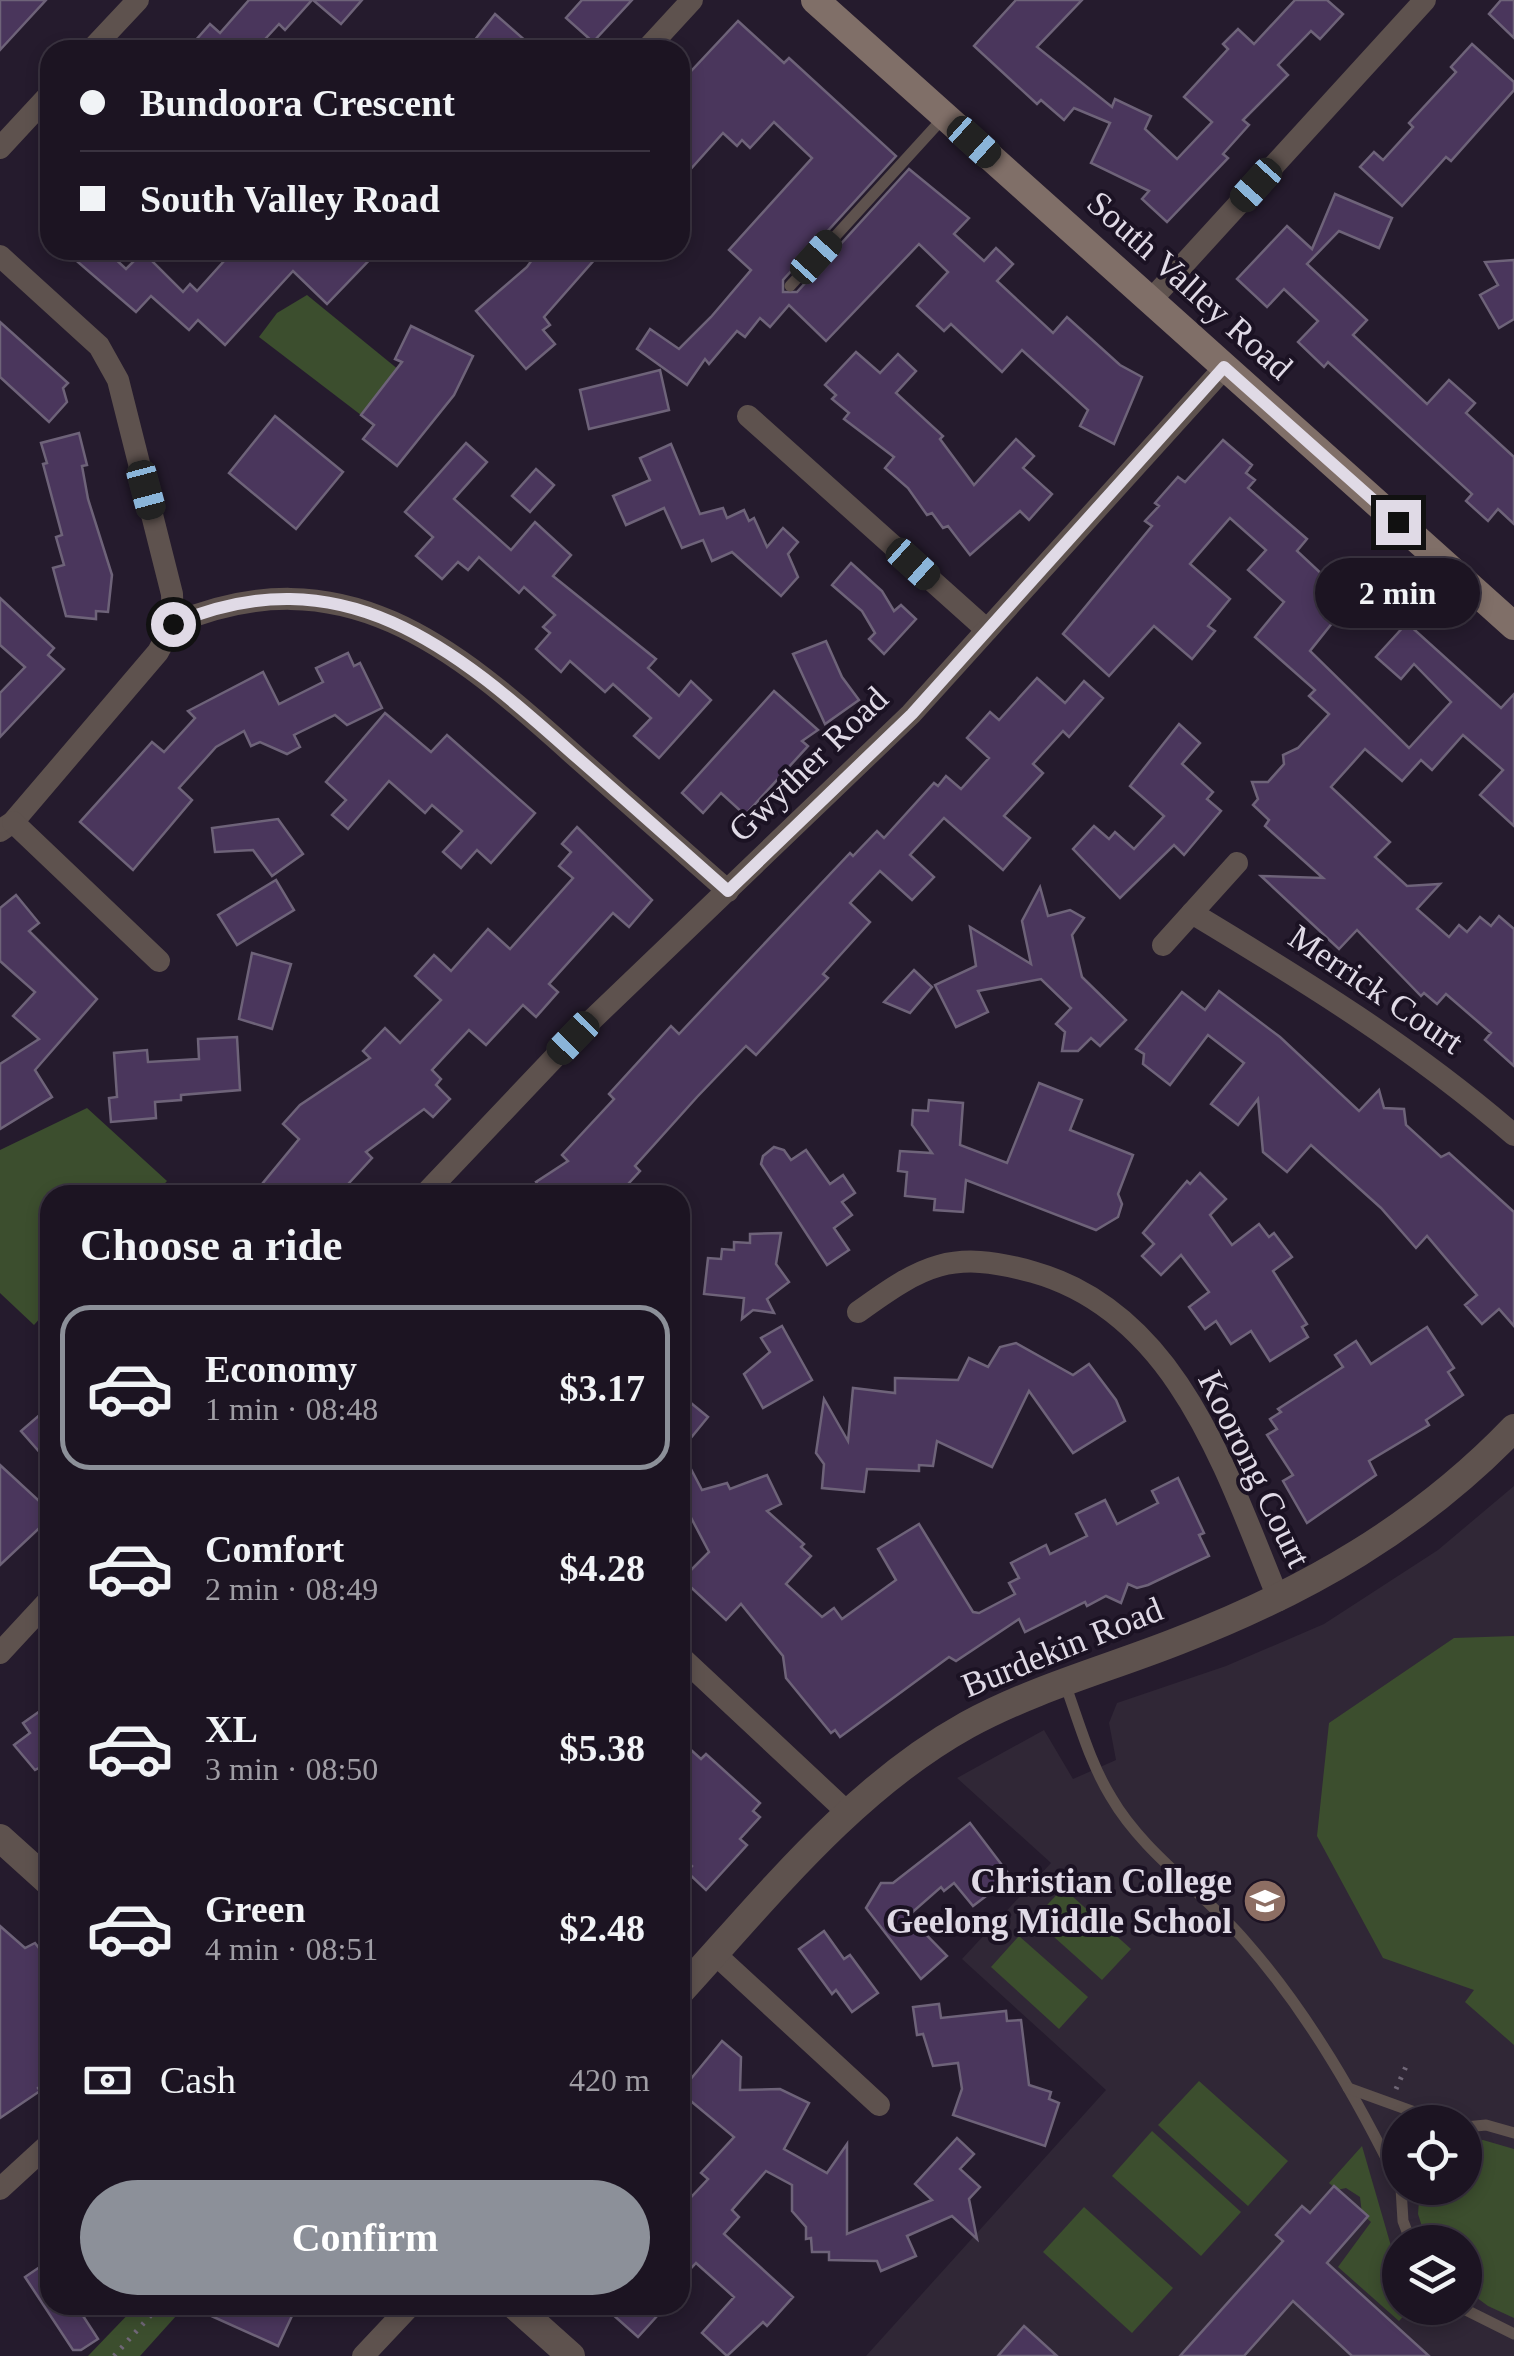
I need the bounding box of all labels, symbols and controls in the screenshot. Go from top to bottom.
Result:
text: Bundoora Crescent [140,82,455,124]
car [942,111,1006,173]
car [1225,153,1287,217]
text: South Valley Road [140,178,440,220]
street label: South Valley Road [1079,183,1300,388]
car [785,225,847,289]
car [124,457,168,523]
route end [1376,500,1421,545]
car [881,533,945,595]
callout: 2 min [1316,557,1480,627]
text: 2 min [1359,575,1436,611]
route start [151,602,196,647]
street label: Gwyther Road [721,679,896,850]
street label: Merrick Court [1281,917,1470,1062]
car [541,1006,605,1070]
text: Choose a ride [80,1220,343,1270]
icon: car [85,1343,175,1433]
text: Economy [205,1348,357,1390]
street label: Koorong Court [1190,1365,1319,1574]
text: $3.17 [560,1367,645,1409]
text: 1 min · 08:48 [205,1391,378,1427]
icon: car [85,1523,175,1613]
text: Comfort [205,1528,344,1570]
text: $4.28 [560,1547,645,1589]
text: 2 min · 08:49 [205,1571,378,1607]
street label: Burdekin Road [956,1589,1169,1705]
icon: car [85,1703,175,1793]
text: XL [205,1708,258,1750]
text: $5.38 [560,1727,645,1769]
text: 3 min · 08:50 [205,1751,378,1787]
place label: Christian College Geelong Middle School [886,1862,1232,1941]
school or university icon: Christian College Geelong Middle School [1242,1878,1288,1924]
icon: car [85,1883,175,1973]
text: Green [205,1888,306,1930]
text: $2.48 [560,1907,645,1949]
text: 4 min · 08:51 [205,1931,378,1967]
icon: cash [80,2053,135,2108]
text: Cash [160,2059,236,2101]
text: 420 m [569,2062,650,2098]
map controls [1382,2105,1482,2325]
button: locate [1382,2105,1482,2205]
button: Confirm [80,2180,650,2295]
button: layers [1382,2225,1482,2325]

